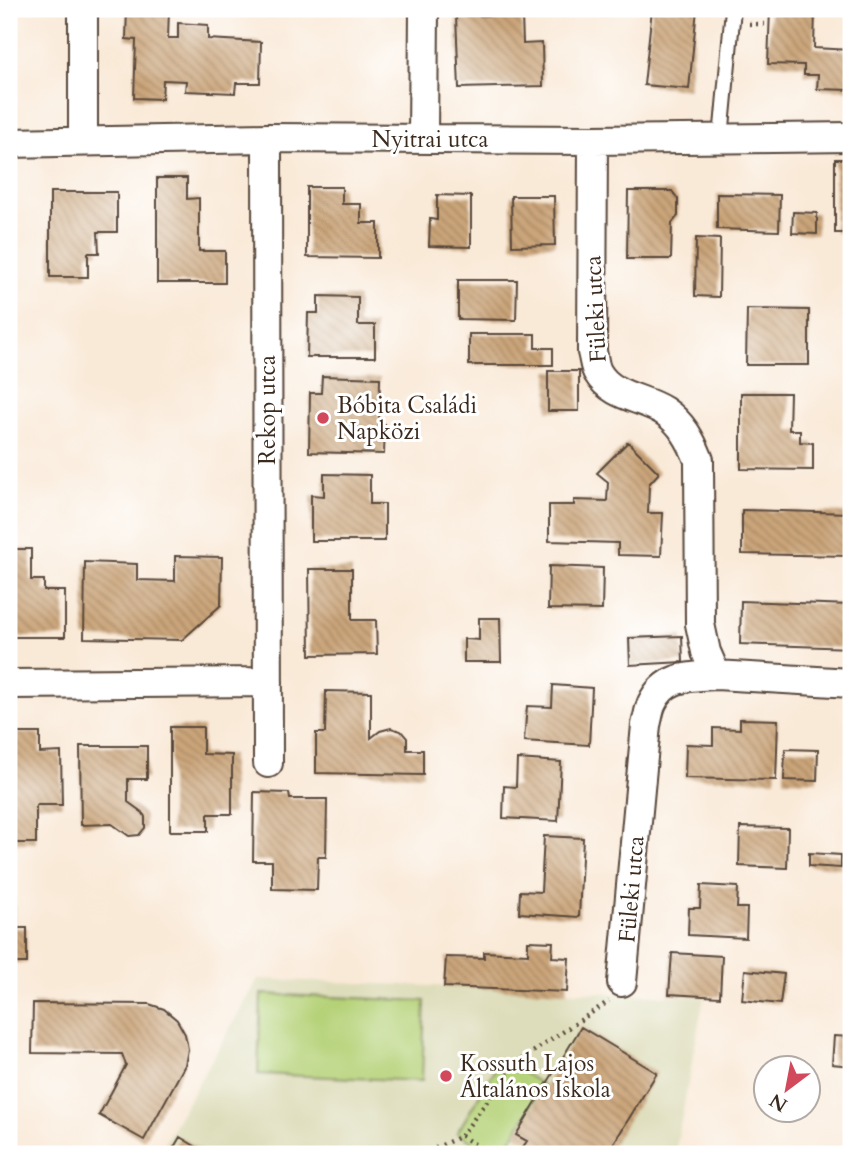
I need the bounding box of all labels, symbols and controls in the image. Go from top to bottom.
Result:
street label: Nyitrai utca [372,124,488,155]
street label: Füleki utca [577,255,614,363]
street label: Rekop utca [252,355,283,465]
place label: Bóbita Családi Napközi [337,390,477,447]
marker: Bóbita Családi Napközi [315,410,331,426]
street label: Füleki utca [611,834,652,944]
place label: Kossuth Lajos Általános Iskola [460,1048,611,1105]
north arrow [752,1054,822,1124]
marker: Kossuth Lajos Általános Iskola [438,1068,454,1084]
text: N [764,1087,792,1118]

